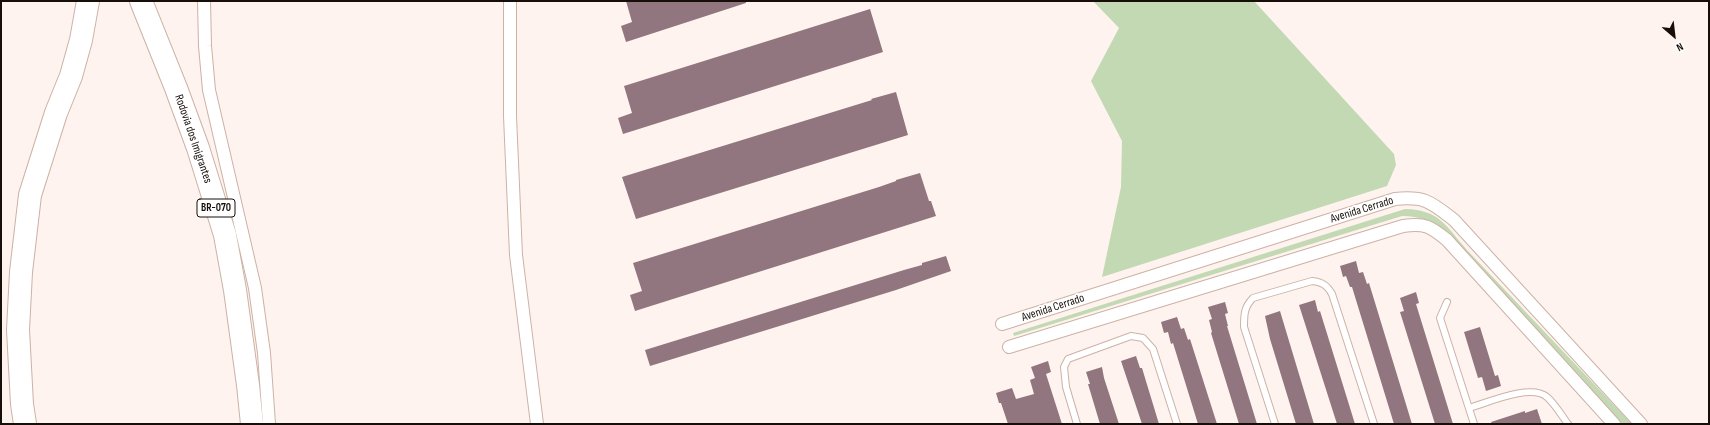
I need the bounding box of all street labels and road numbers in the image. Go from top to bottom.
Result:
street label: Rodovia dos Imigrantes [171,93,215,185]
street label: Avenida Cerrado [1329,194,1395,226]
road number: BR-070 [197,199,235,217]
street label: Avenida Cerrado [1020,291,1086,325]

